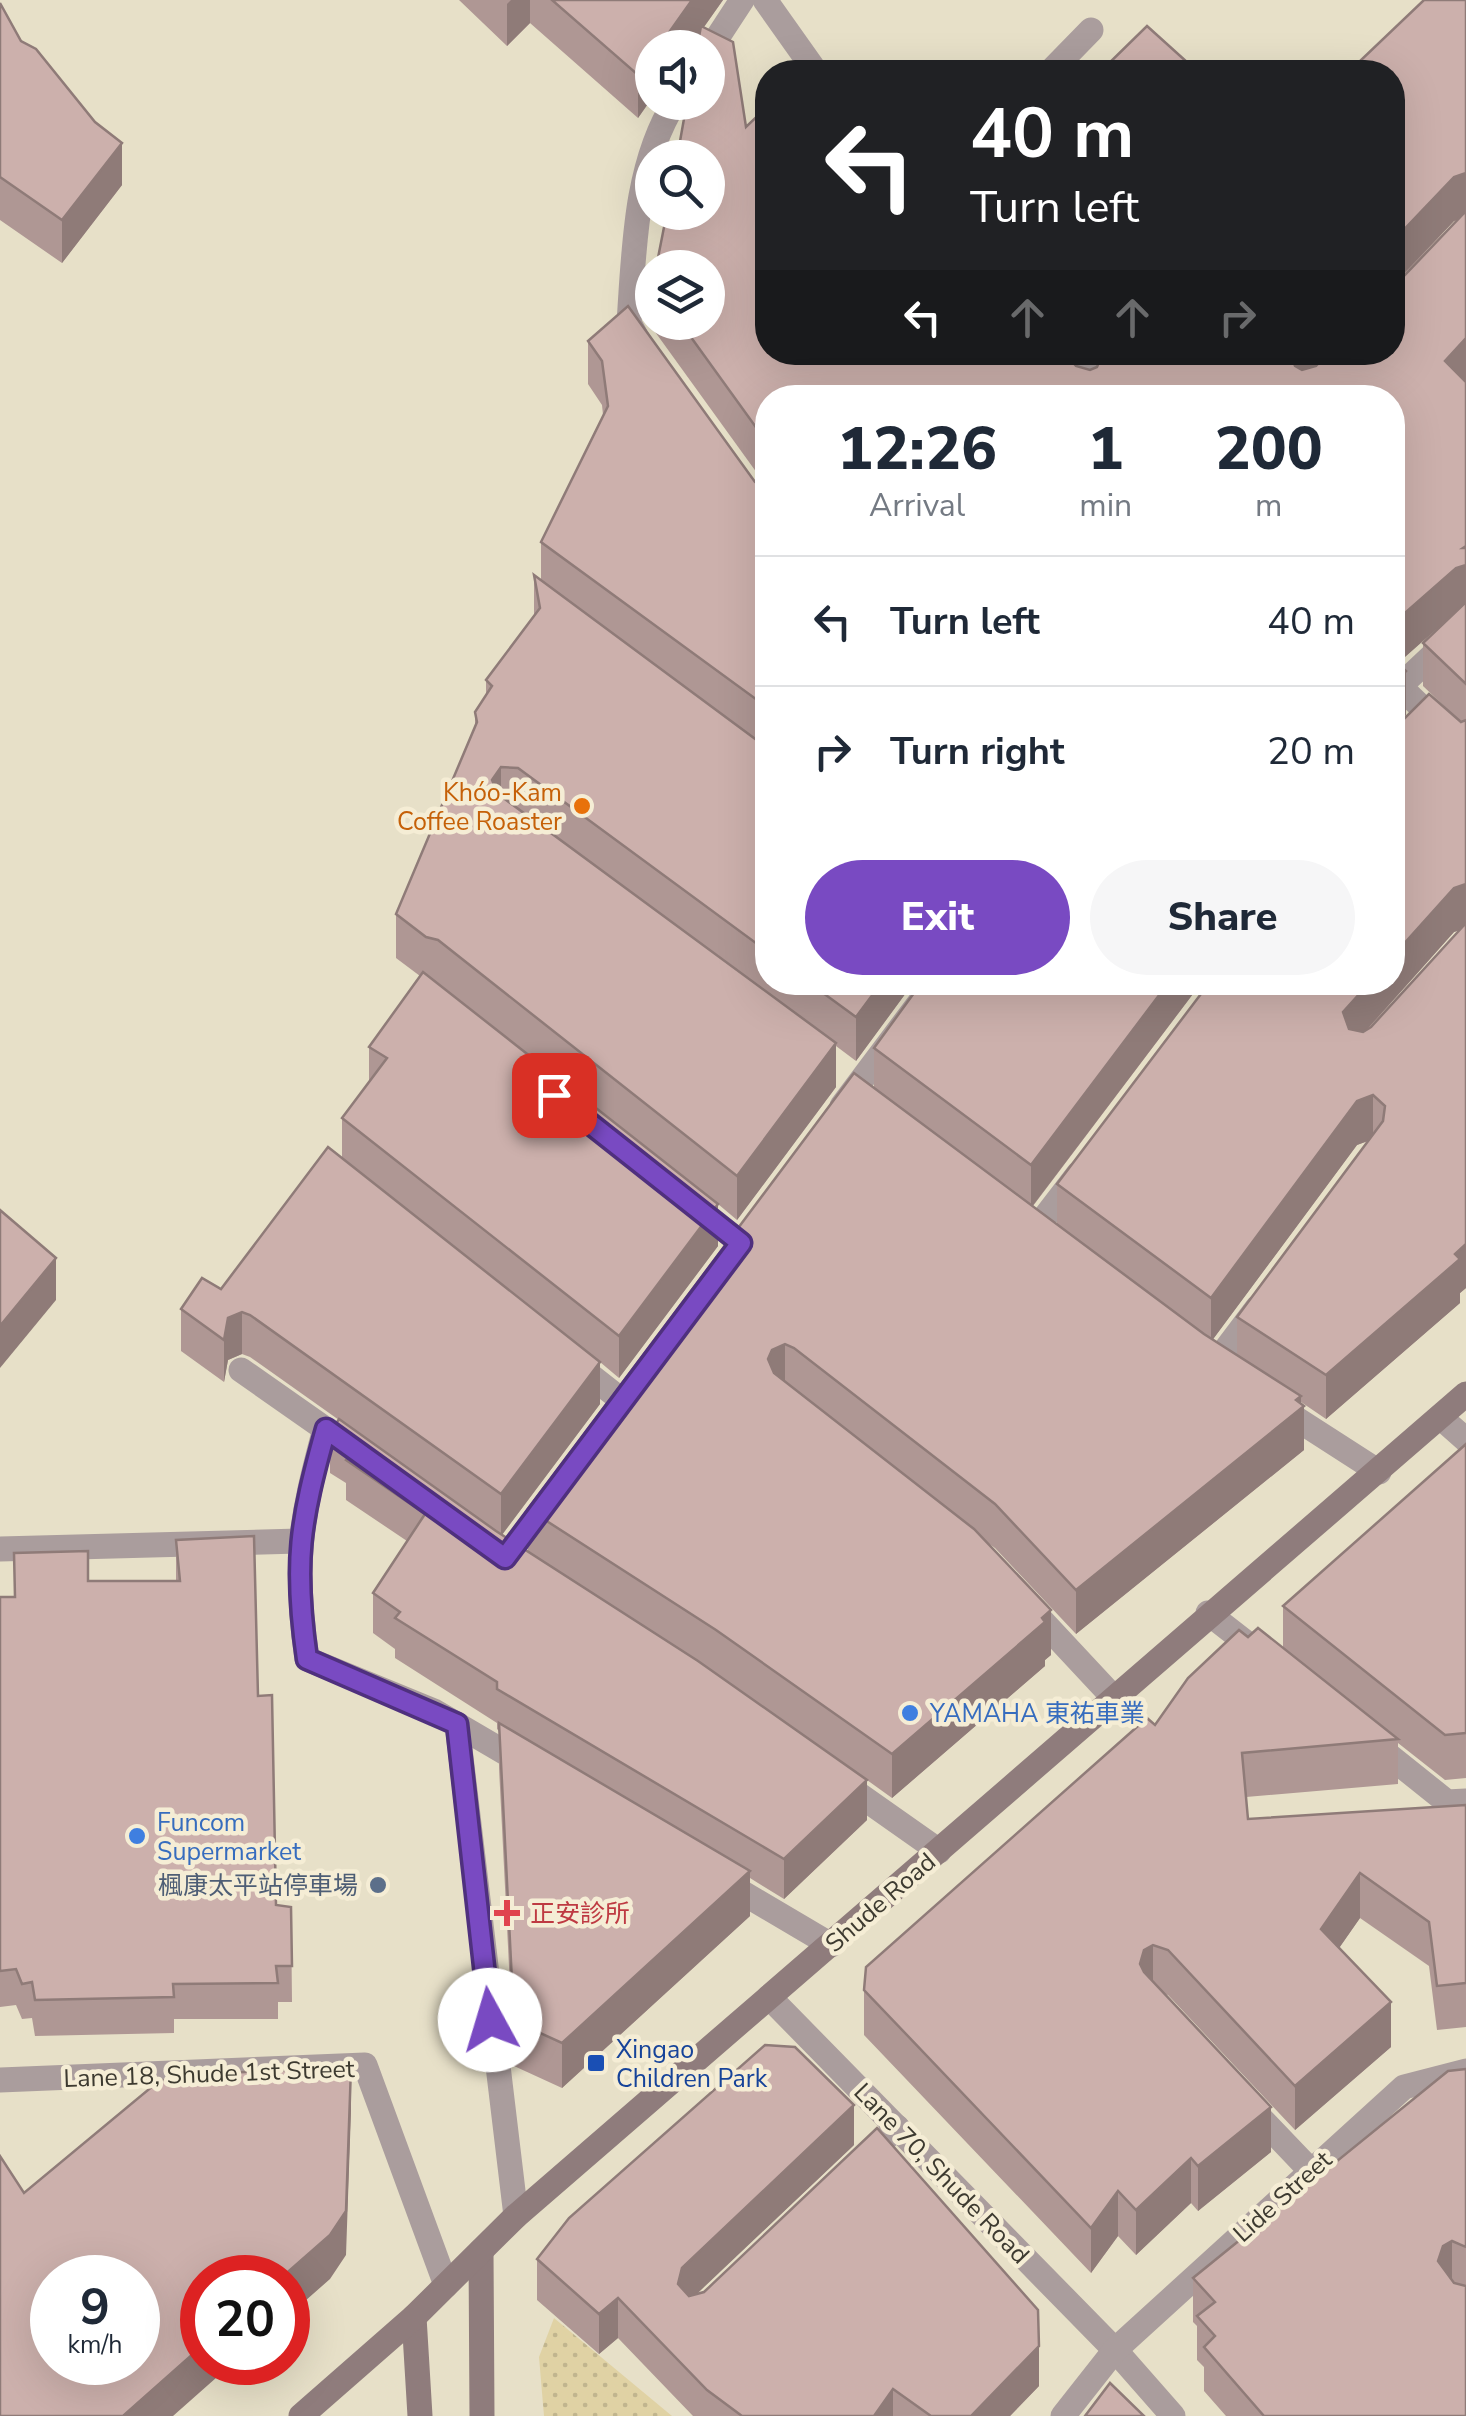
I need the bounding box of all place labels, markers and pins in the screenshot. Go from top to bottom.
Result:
place label: Khóo-Kam Coffee Roaster [397,776,562,839]
marker: Khóo-Kam Coffee Roaster [571,795,593,817]
pin [512,1053,597,1138]
place label: YAMAHA 東祐車業 [929,1697,1145,1731]
marker: YAMAHA 東祐車業 [899,1702,921,1724]
place label: Funcom Supermarket [157,1806,301,1869]
marker: Funcom Supermarket [126,1825,148,1847]
place label: 楓康太平站停車場 [158,1869,358,1903]
marker: 楓康太平站停車場 [367,1874,389,1896]
place label: 正安診所 [530,1897,630,1931]
marker: 正安診所 [494,1900,520,1926]
place label: Xingao Children Park [616,2033,768,2096]
marker: Xingao Children Park [585,2052,607,2074]

